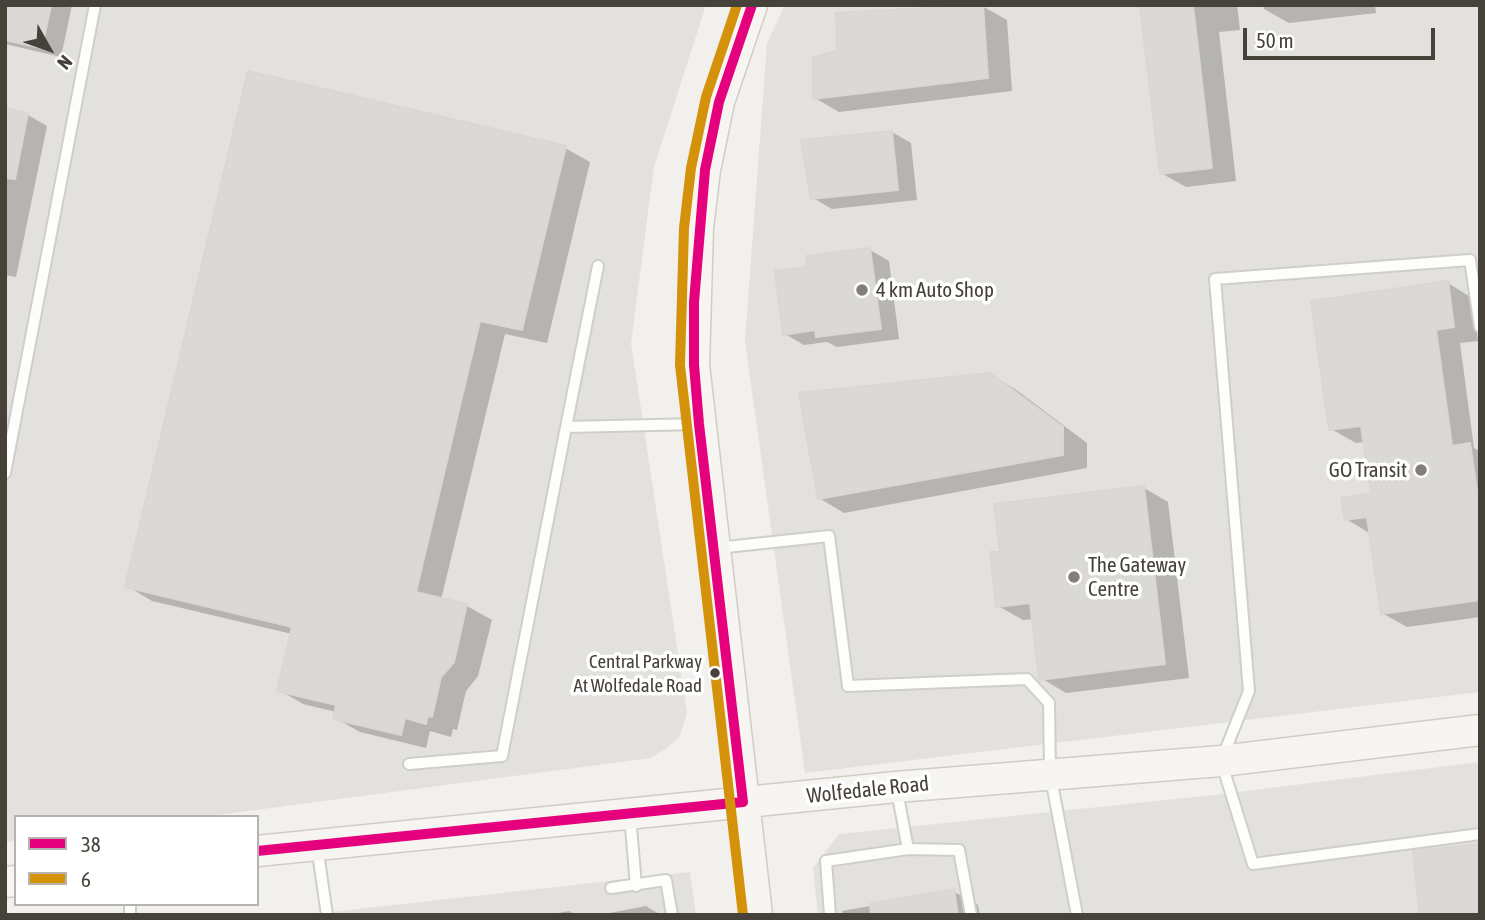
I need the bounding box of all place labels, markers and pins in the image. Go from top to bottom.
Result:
place label: 4 km Auto Shop [876,277,994,303]
marker: 4 km Auto Shop [854,282,870,298]
place label: GO Transit [1329,457,1407,483]
marker: GO Transit [1413,462,1429,478]
place label: The Gateway Centre [1088,552,1186,602]
marker: The Gateway Centre [1066,569,1082,585]
place label: Central Parkway At Wolfedale Road [573,651,702,695]
marker: Central Parkway At Wolfedale Road [708,666,722,680]

